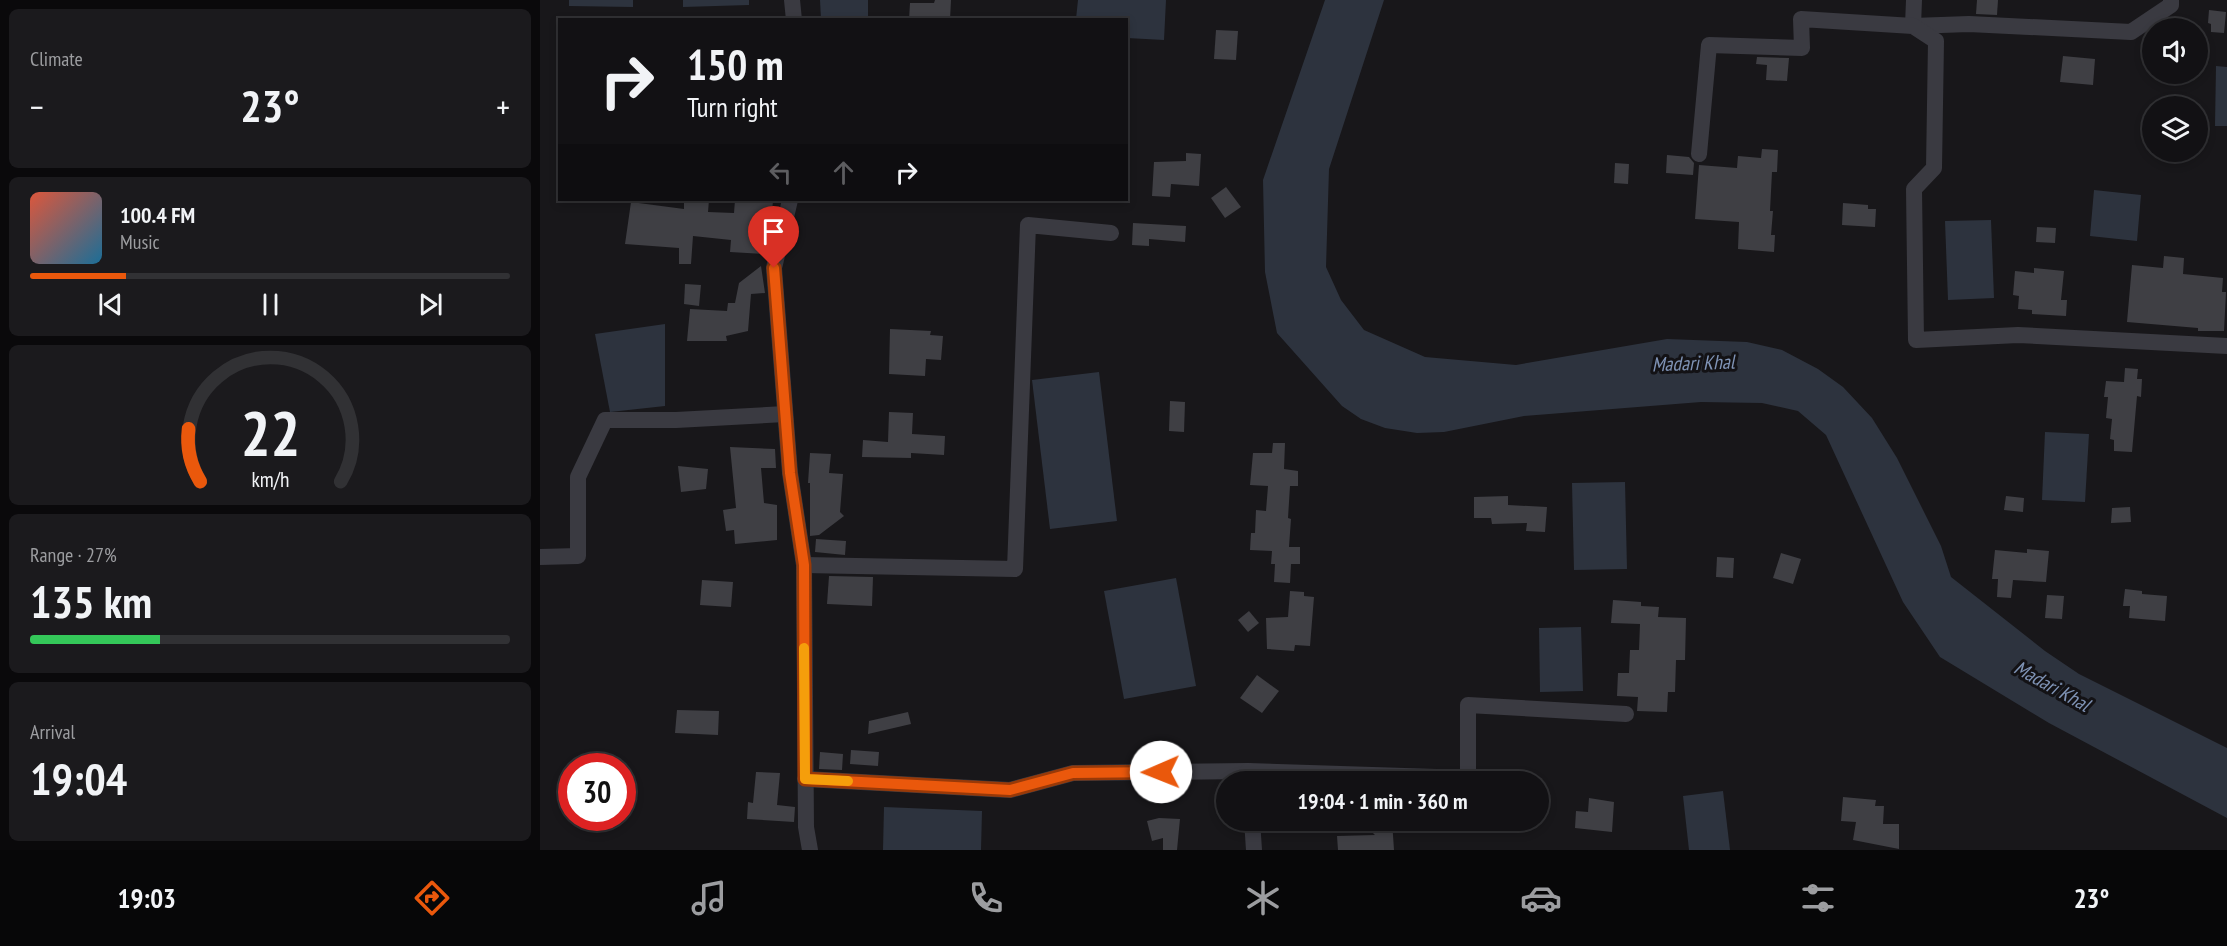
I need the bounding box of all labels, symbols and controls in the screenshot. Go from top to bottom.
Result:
map controls [2142,18,2208,162]
button: sound [2142,18,2208,84]
text: 150 m [687,37,784,92]
icon: right [588,42,666,120]
text: Climate [30,46,83,72]
text: 23° [240,76,300,134]
text: − [30,85,44,128]
text: + [496,85,510,128]
text: Turn right [687,90,778,124]
button: layers [2142,96,2208,162]
icon: left [764,156,797,189]
icon: ahead [827,156,860,189]
icon: right [890,156,923,189]
text: 100.4 FM [120,201,195,229]
pin [748,206,799,268]
icon: arrive [757,215,790,248]
text: Music [120,229,160,255]
icon: previous [94,288,127,321]
icon: pause [254,288,287,321]
icon: next [414,288,447,321]
water label: Madari Khal [1651,348,1737,377]
text: 22 [240,392,300,473]
text: km/h [251,465,289,493]
text: Range · 27% [30,542,117,568]
text: 135 km [30,572,152,630]
water label: Madari Khal [2009,655,2097,719]
text: Arrival [30,719,75,745]
position arrow [1129,740,1193,804]
text: 19:04 [30,749,127,807]
speed limit sign: 30 [558,753,636,831]
text: 19:04 · 1 min · 360 m [1297,787,1468,815]
icon: directions [411,877,453,919]
icon: music [688,877,730,919]
icon: phone [965,877,1007,919]
icon: climate [1242,877,1284,919]
icon: car [1520,877,1562,919]
icon: filters [1797,877,1839,919]
text: 19:03 [118,881,176,915]
text: 23° [2074,881,2109,915]

